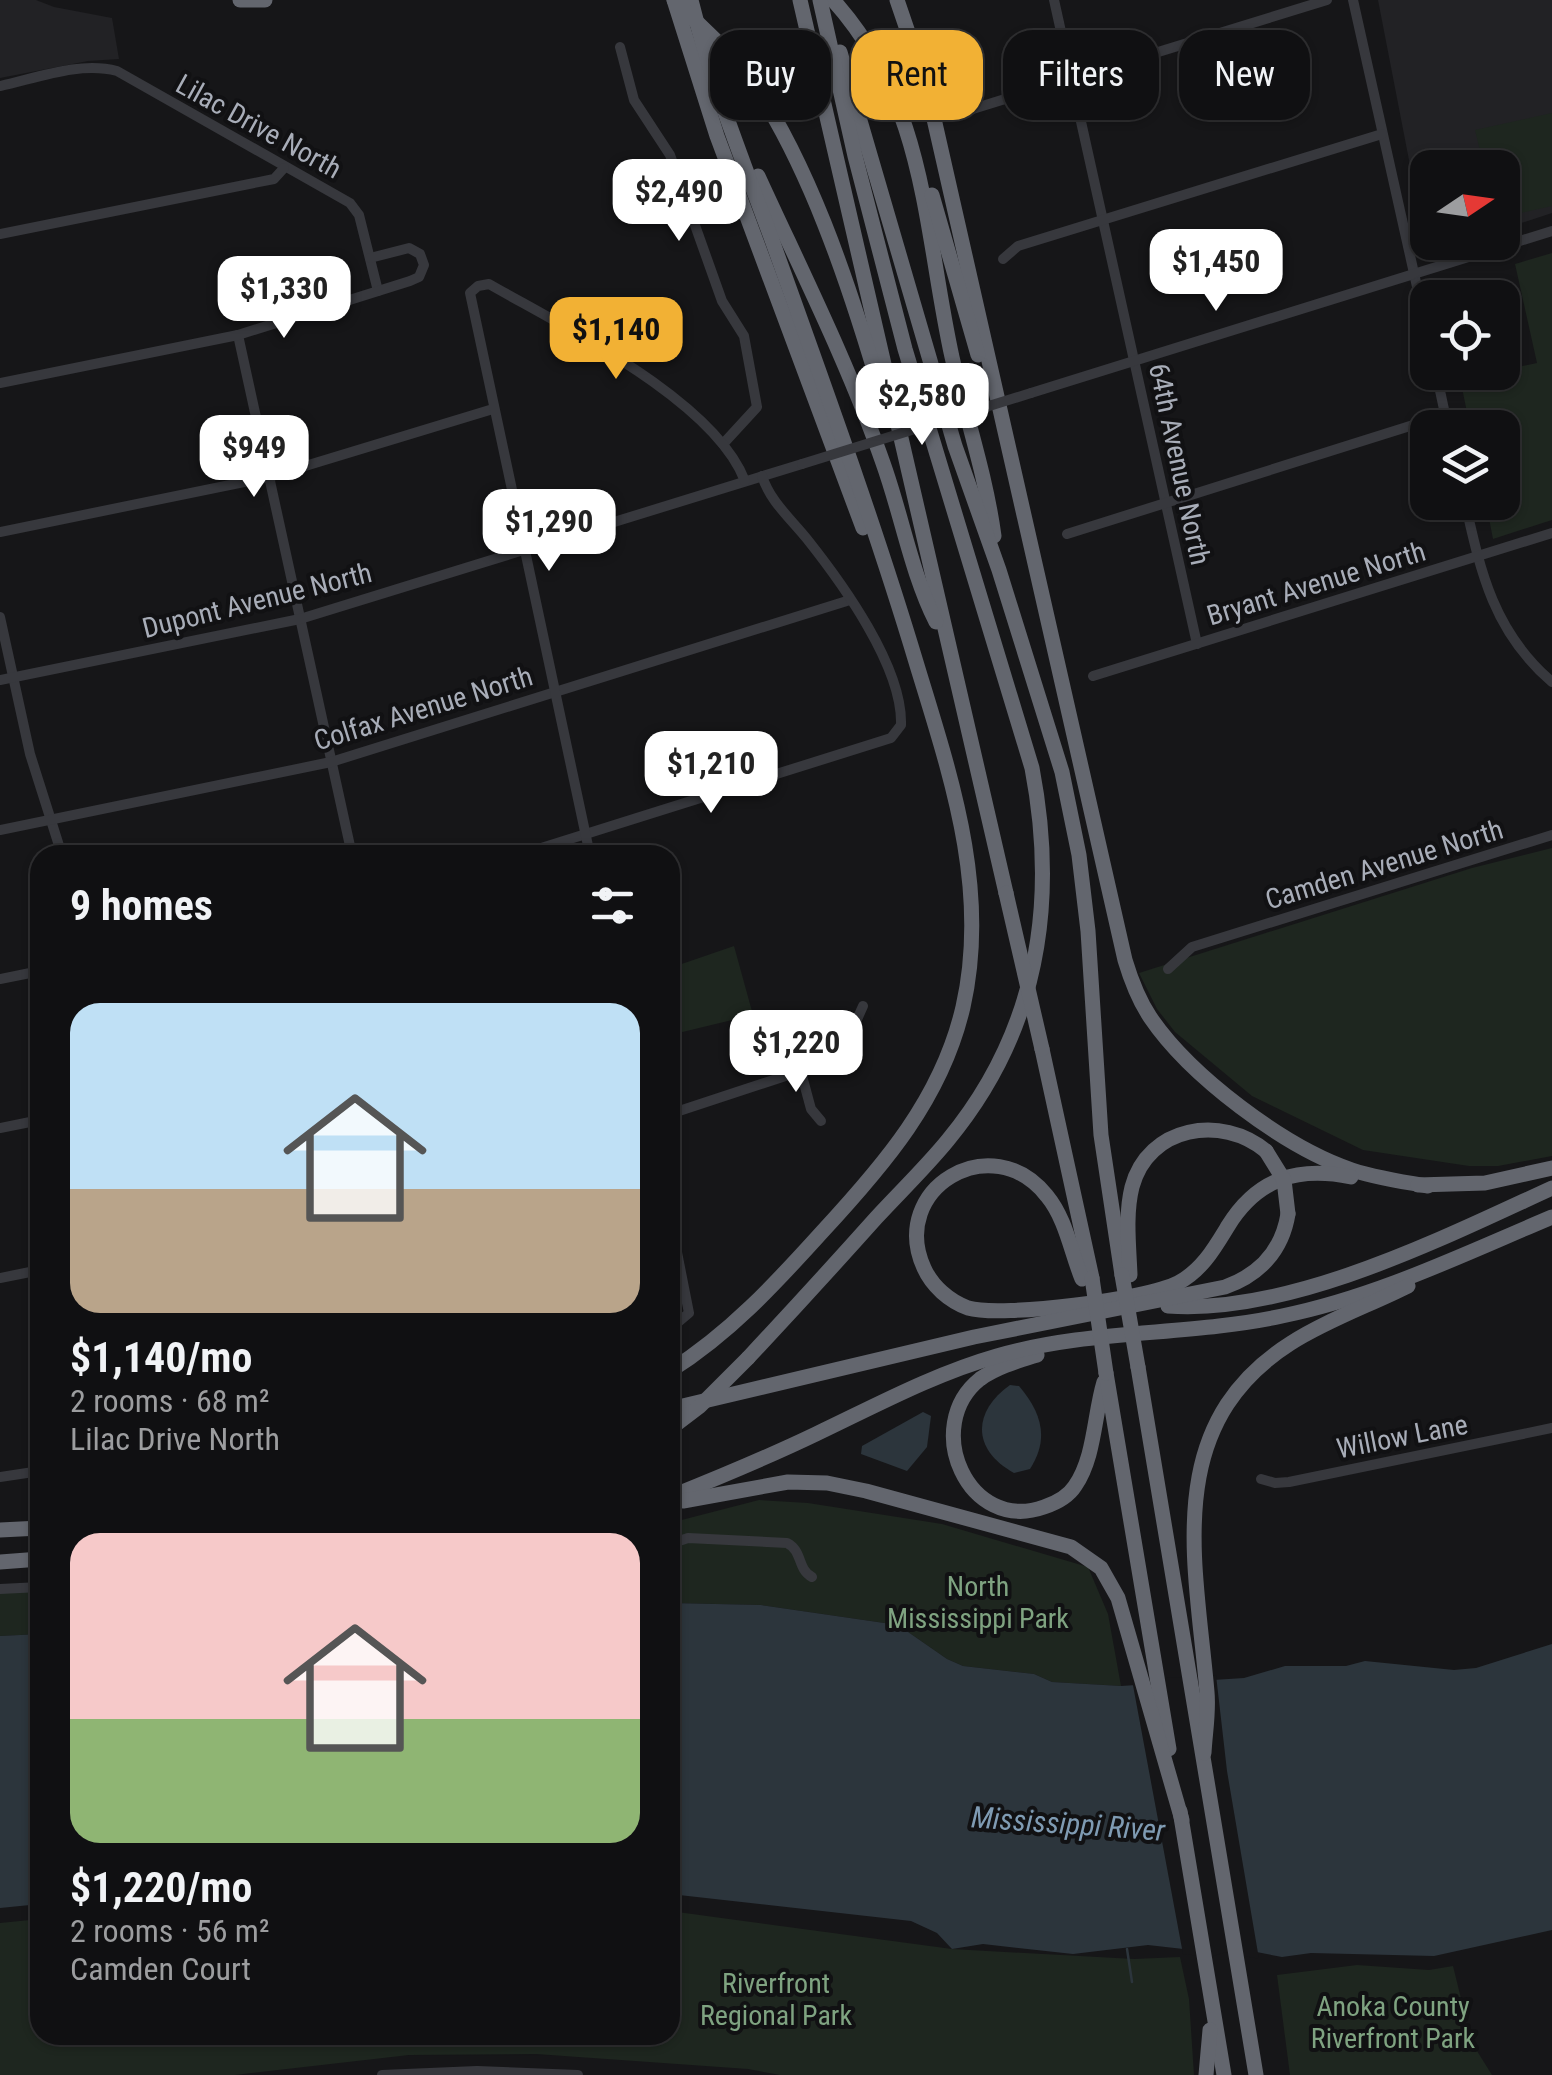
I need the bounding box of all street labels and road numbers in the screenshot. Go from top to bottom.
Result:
street label: Lilac Drive North [170,67,347,185]
street label: 64th Avenue North [1142,360,1217,568]
street label: Bryant Avenue North [1203,535,1429,632]
street label: Dupont Avenue North [139,556,375,645]
street label: Colfax Avenue North [310,660,536,757]
street label: Camden Avenue North [1261,813,1507,916]
street label: Willow Lane [1334,1408,1470,1465]

